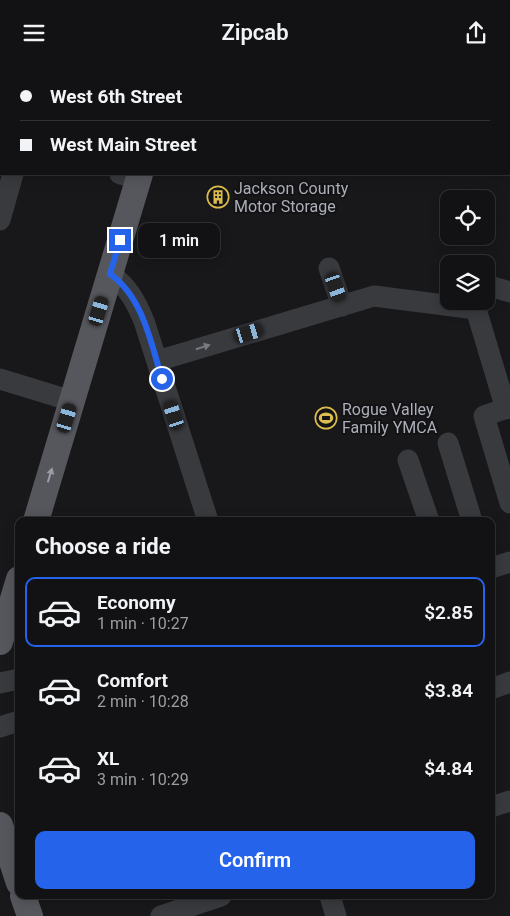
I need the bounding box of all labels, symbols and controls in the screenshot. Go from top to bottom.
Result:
icon: menu [20,19,48,47]
icon: share [462,19,490,47]
text: Zipcab [221,20,289,45]
text: West 6th Street [50,85,182,108]
text: West Main Street [50,133,197,156]
place label: Jackson County Motor Storage [234,179,349,216]
building icon: Jackson County Motor Storage [206,185,230,209]
map controls [440,190,495,310]
button: locate [440,190,495,245]
callout: 1 min [138,223,220,257]
route end [109,229,131,251]
text: 1 min [159,231,199,250]
button: layers [440,255,495,310]
car [324,270,347,304]
car [87,294,110,328]
car [232,321,265,345]
one-way arrow [196,343,211,351]
route start [151,368,173,390]
car [162,398,185,432]
place label: Rogue Valley Family YMCA [342,400,438,437]
car [55,401,78,435]
sports icon: Rogue Valley Family YMCA [314,406,338,430]
one-way arrow [47,467,55,482]
text: Choose a ride [35,534,171,559]
icon: car [37,590,82,635]
text: Economy [97,591,176,614]
text: $2.85 [424,601,473,624]
text: 1 min · 10:27 [97,614,189,633]
icon: car [37,668,82,713]
text: Comfort [97,669,168,692]
text: $3.84 [424,679,473,702]
text: 2 min · 10:28 [97,692,189,711]
icon: car [37,746,82,791]
text: XL [97,747,119,770]
text: $4.84 [424,757,473,780]
text: 3 min · 10:29 [97,770,189,789]
button: Confirm [35,831,475,889]

